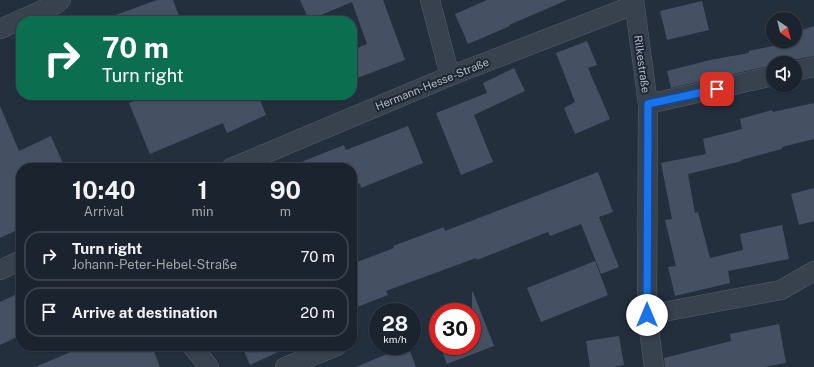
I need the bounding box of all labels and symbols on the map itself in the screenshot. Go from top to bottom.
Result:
north arrow [766,12,802,48]
street label: Rilkestraße [632,34,652,94]
street label: Hermann-Hesse-Straße [373,56,491,112]
pin [700,72,734,106]
position arrow [626,294,668,336]
speed limit sign: 30 [429,303,481,355]

